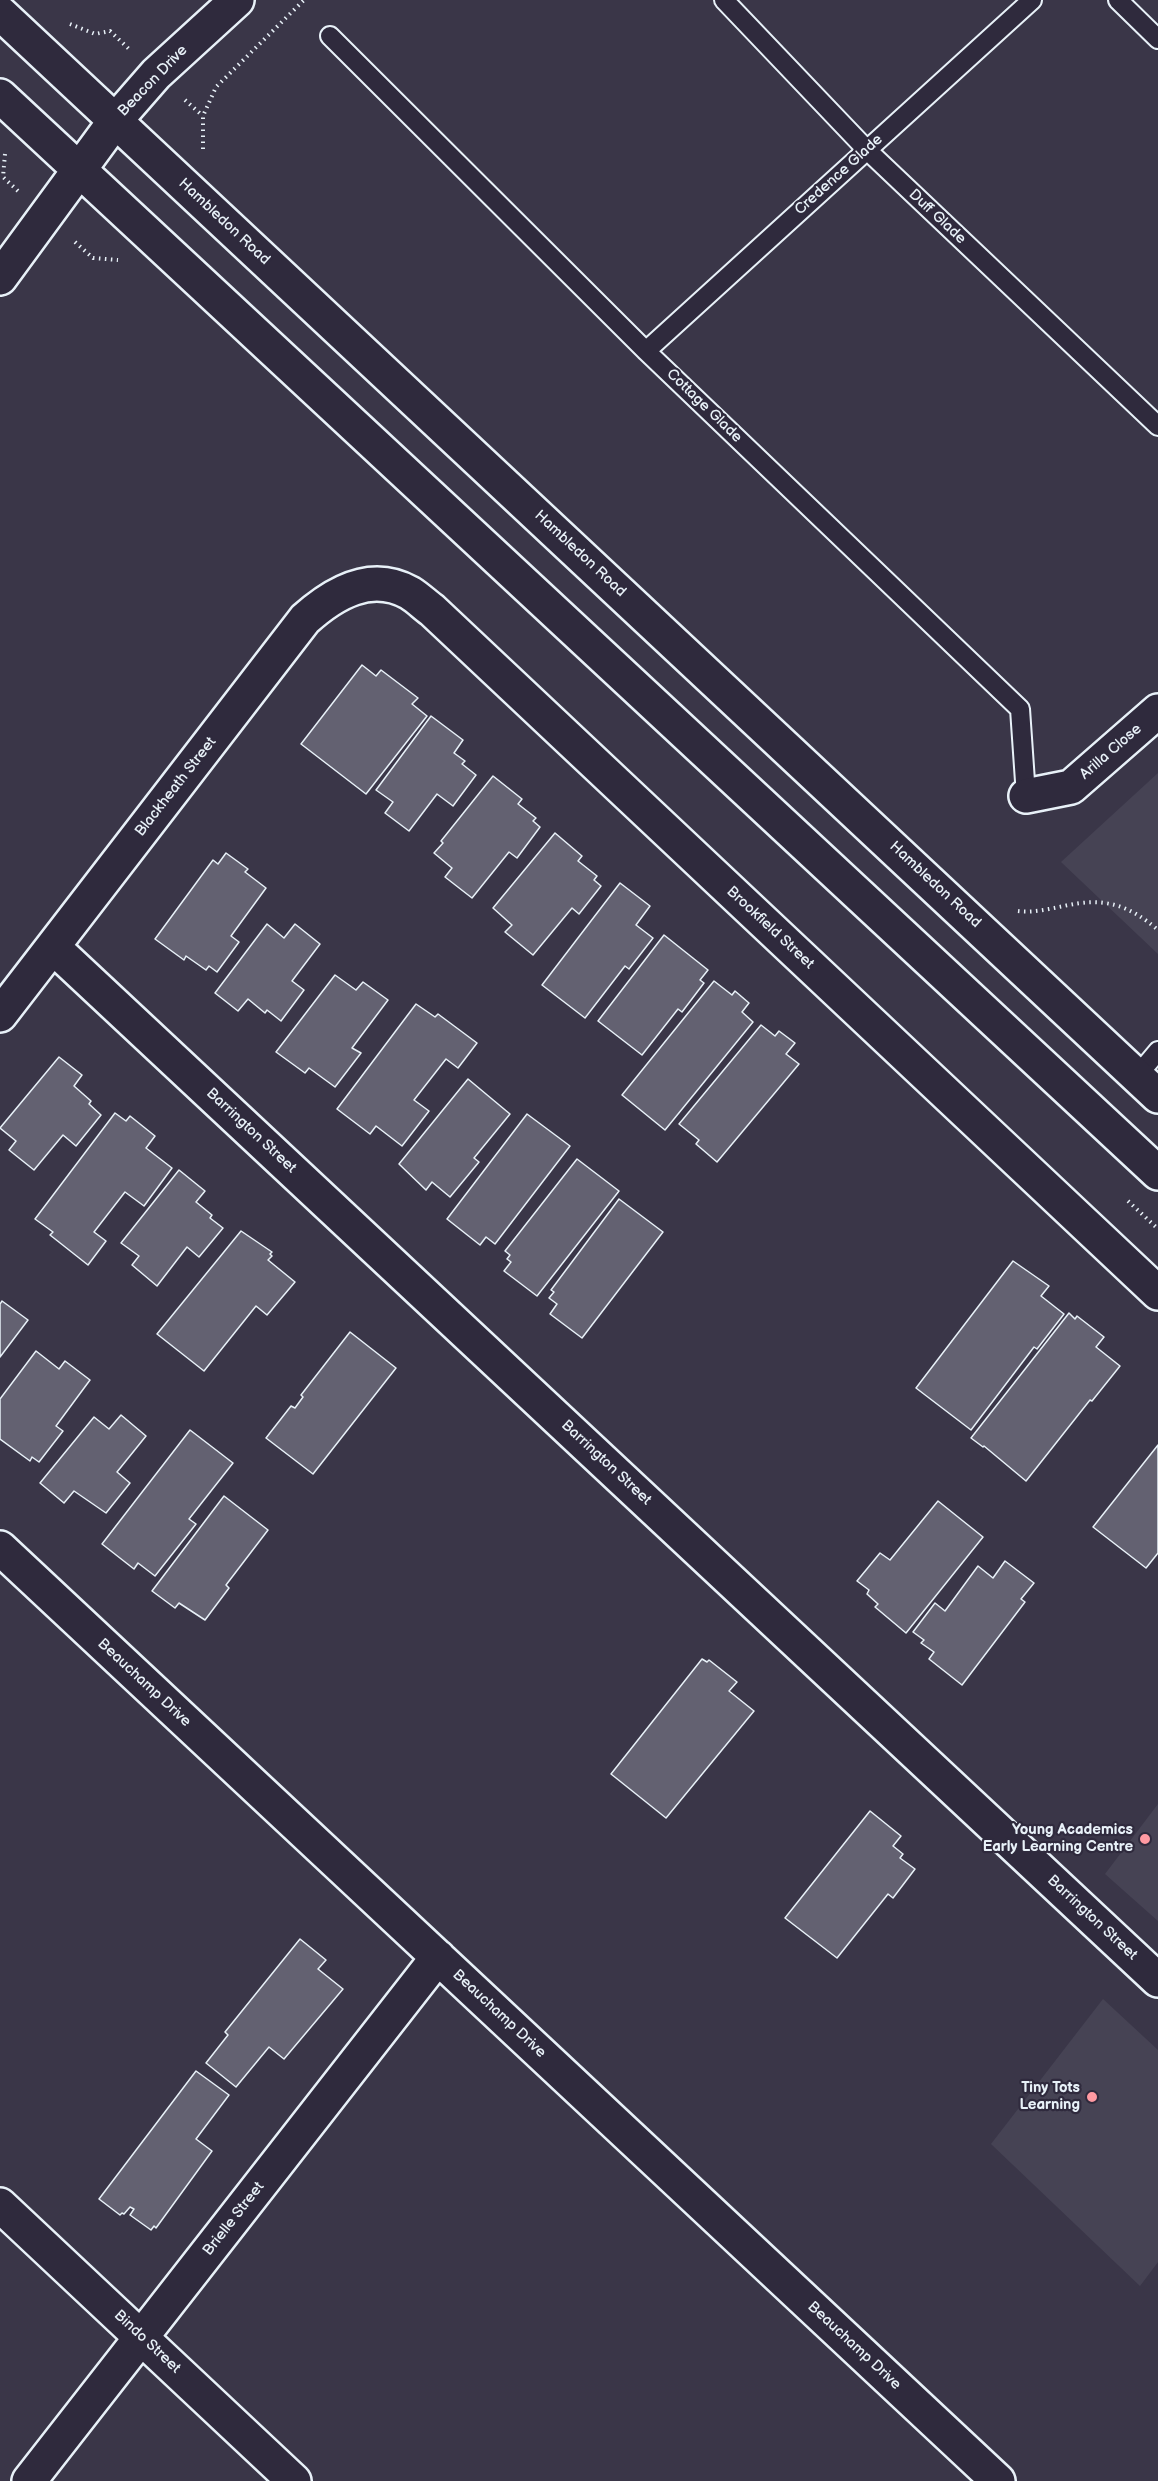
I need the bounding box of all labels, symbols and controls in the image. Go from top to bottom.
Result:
street label: Beacon Drive [115,42,191,120]
street label: Credence Glade [791,131,887,219]
street label: Hambledon Road [175,175,273,269]
street label: Duff Glade [905,186,969,248]
street label: Cottage Glade [662,365,746,447]
street label: Hambledon Road [531,507,629,601]
street label: Arilla Close [1076,720,1146,784]
street label: Blackheath Street [132,734,220,840]
street label: Hambledon Road [886,838,984,932]
street label: Brookfield Street [723,883,817,973]
street label: Barrington Street [202,1085,300,1177]
street label: Barrington Street [557,1417,655,1509]
street label: Beauchamp Drive [94,1635,194,1731]
place label: Young Academics Early Learning Centre [983,1821,1133,1856]
marker: Young Academics Early Learning Centre [1138,1832,1152,1846]
street label: Barrington Street [1043,1872,1141,1964]
street label: Beauchamp Drive [449,1966,549,2062]
place label: Tiny Tots Learning [1019,2079,1080,2114]
marker: Tiny Tots Learning [1085,2090,1099,2104]
street label: Brielle Street [200,2178,268,2260]
street label: Beauchamp Drive [804,2298,904,2394]
street label: Bindo Street [110,2307,184,2377]

